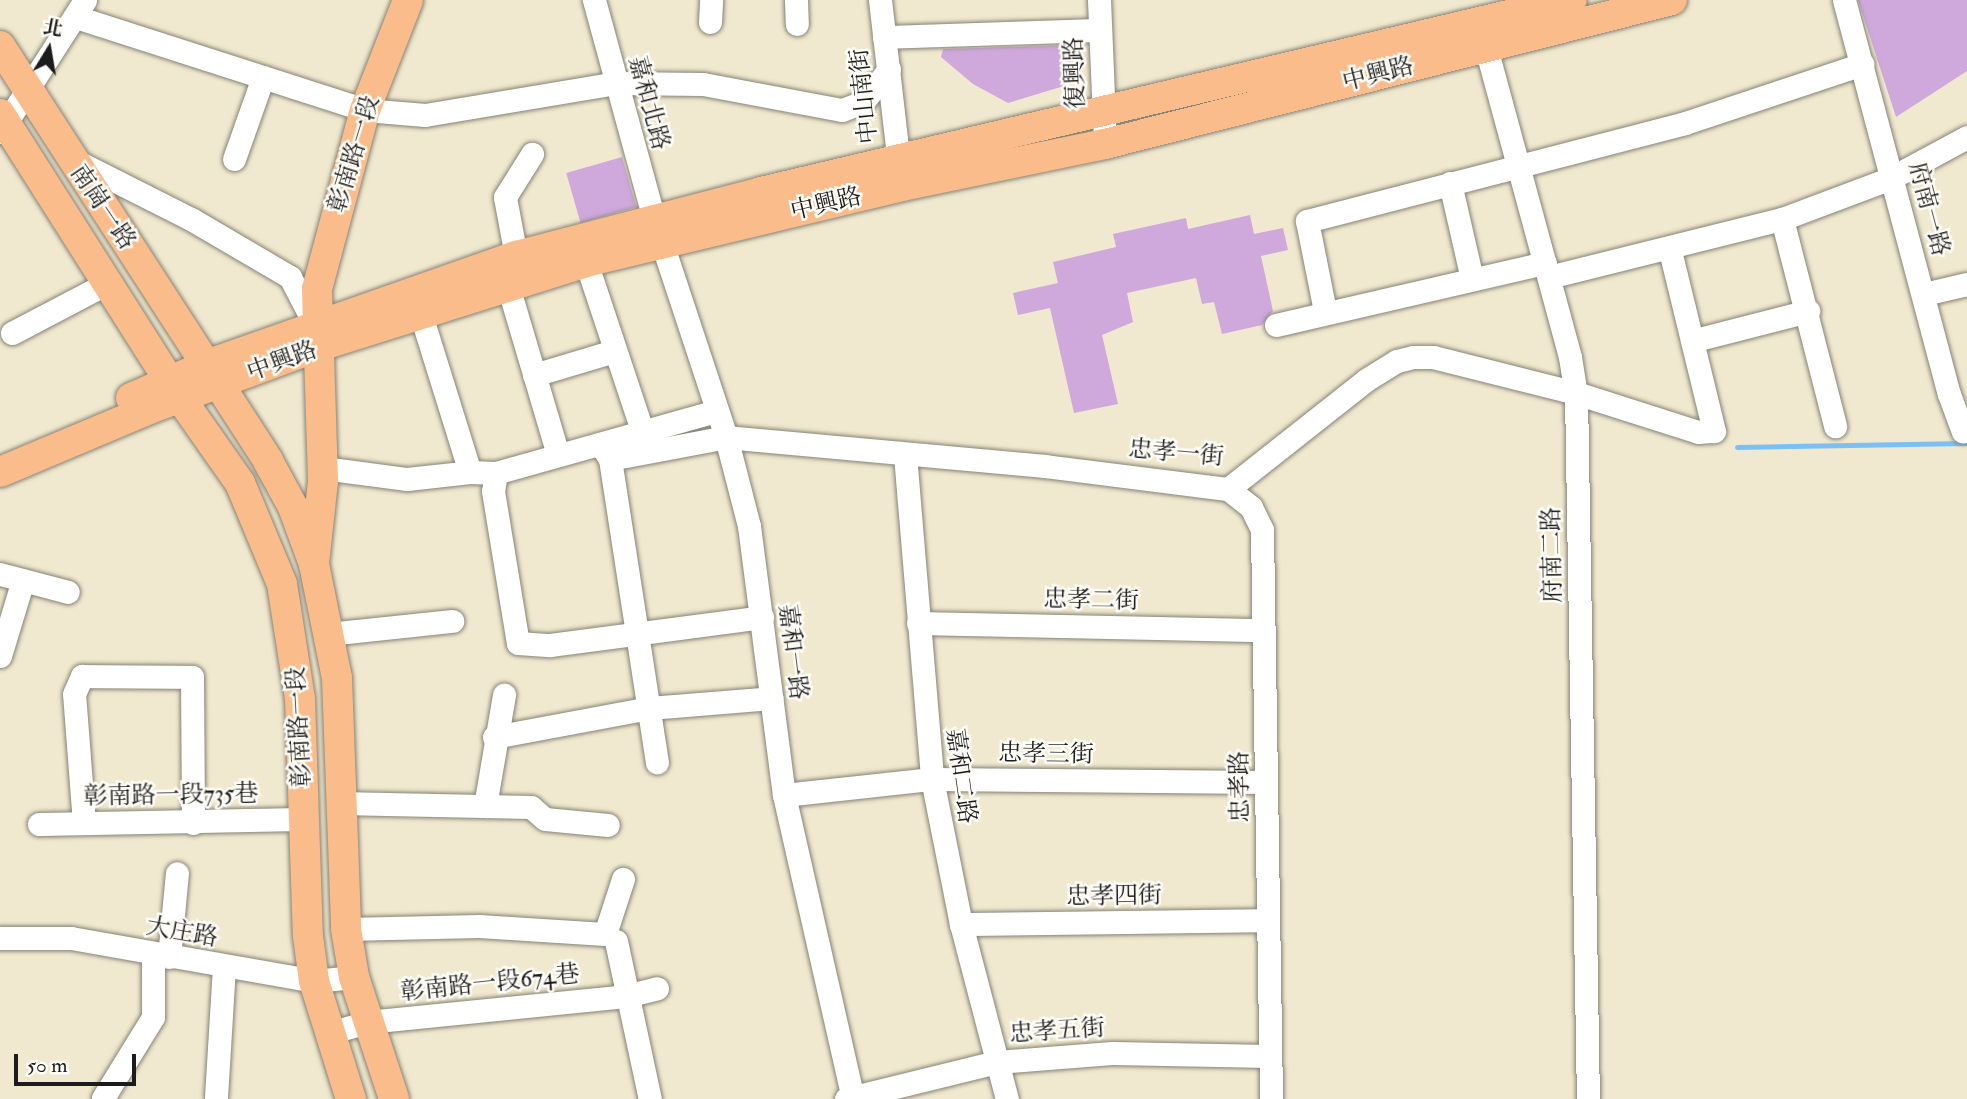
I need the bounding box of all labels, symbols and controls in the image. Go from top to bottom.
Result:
north arrow [14,14,84,84]
text: 北 [41,15,65,42]
street label: 復興路 [1059,37,1091,109]
street label: 中山南街 [845,47,883,145]
street label: 中興路 [1340,51,1416,97]
street label: 嘉和北路 [623,53,675,153]
street label: 彰南路一段 [323,92,385,216]
street label: 南崗一路 [64,159,142,255]
street label: 府南一路 [1903,159,1955,259]
street label: 中興路 [788,182,864,226]
street label: 中興路 [243,335,321,387]
street label: 忠孝一街 [1127,434,1225,472]
street label: 府南二路 [1537,507,1567,603]
street label: 忠孝二街 [1043,585,1139,615]
street label: 嘉和一路 [773,603,813,701]
street label: 彰南路一段 [281,666,317,788]
street label: 嘉和二路 [940,726,982,826]
street label: 忠孝三街 [998,739,1094,769]
street label: 忠孝路 [1225,751,1255,823]
street label: 彰南路一段735巷 [83,779,259,811]
street label: 忠孝四街 [1066,881,1162,911]
street label: 大庄路 [144,912,220,952]
street label: 彰南路一段674巷 [399,959,581,1007]
street label: 忠孝五街 [1008,1013,1106,1049]
scale bar [18,1040,140,1084]
text: 50 m [27,1052,68,1079]

